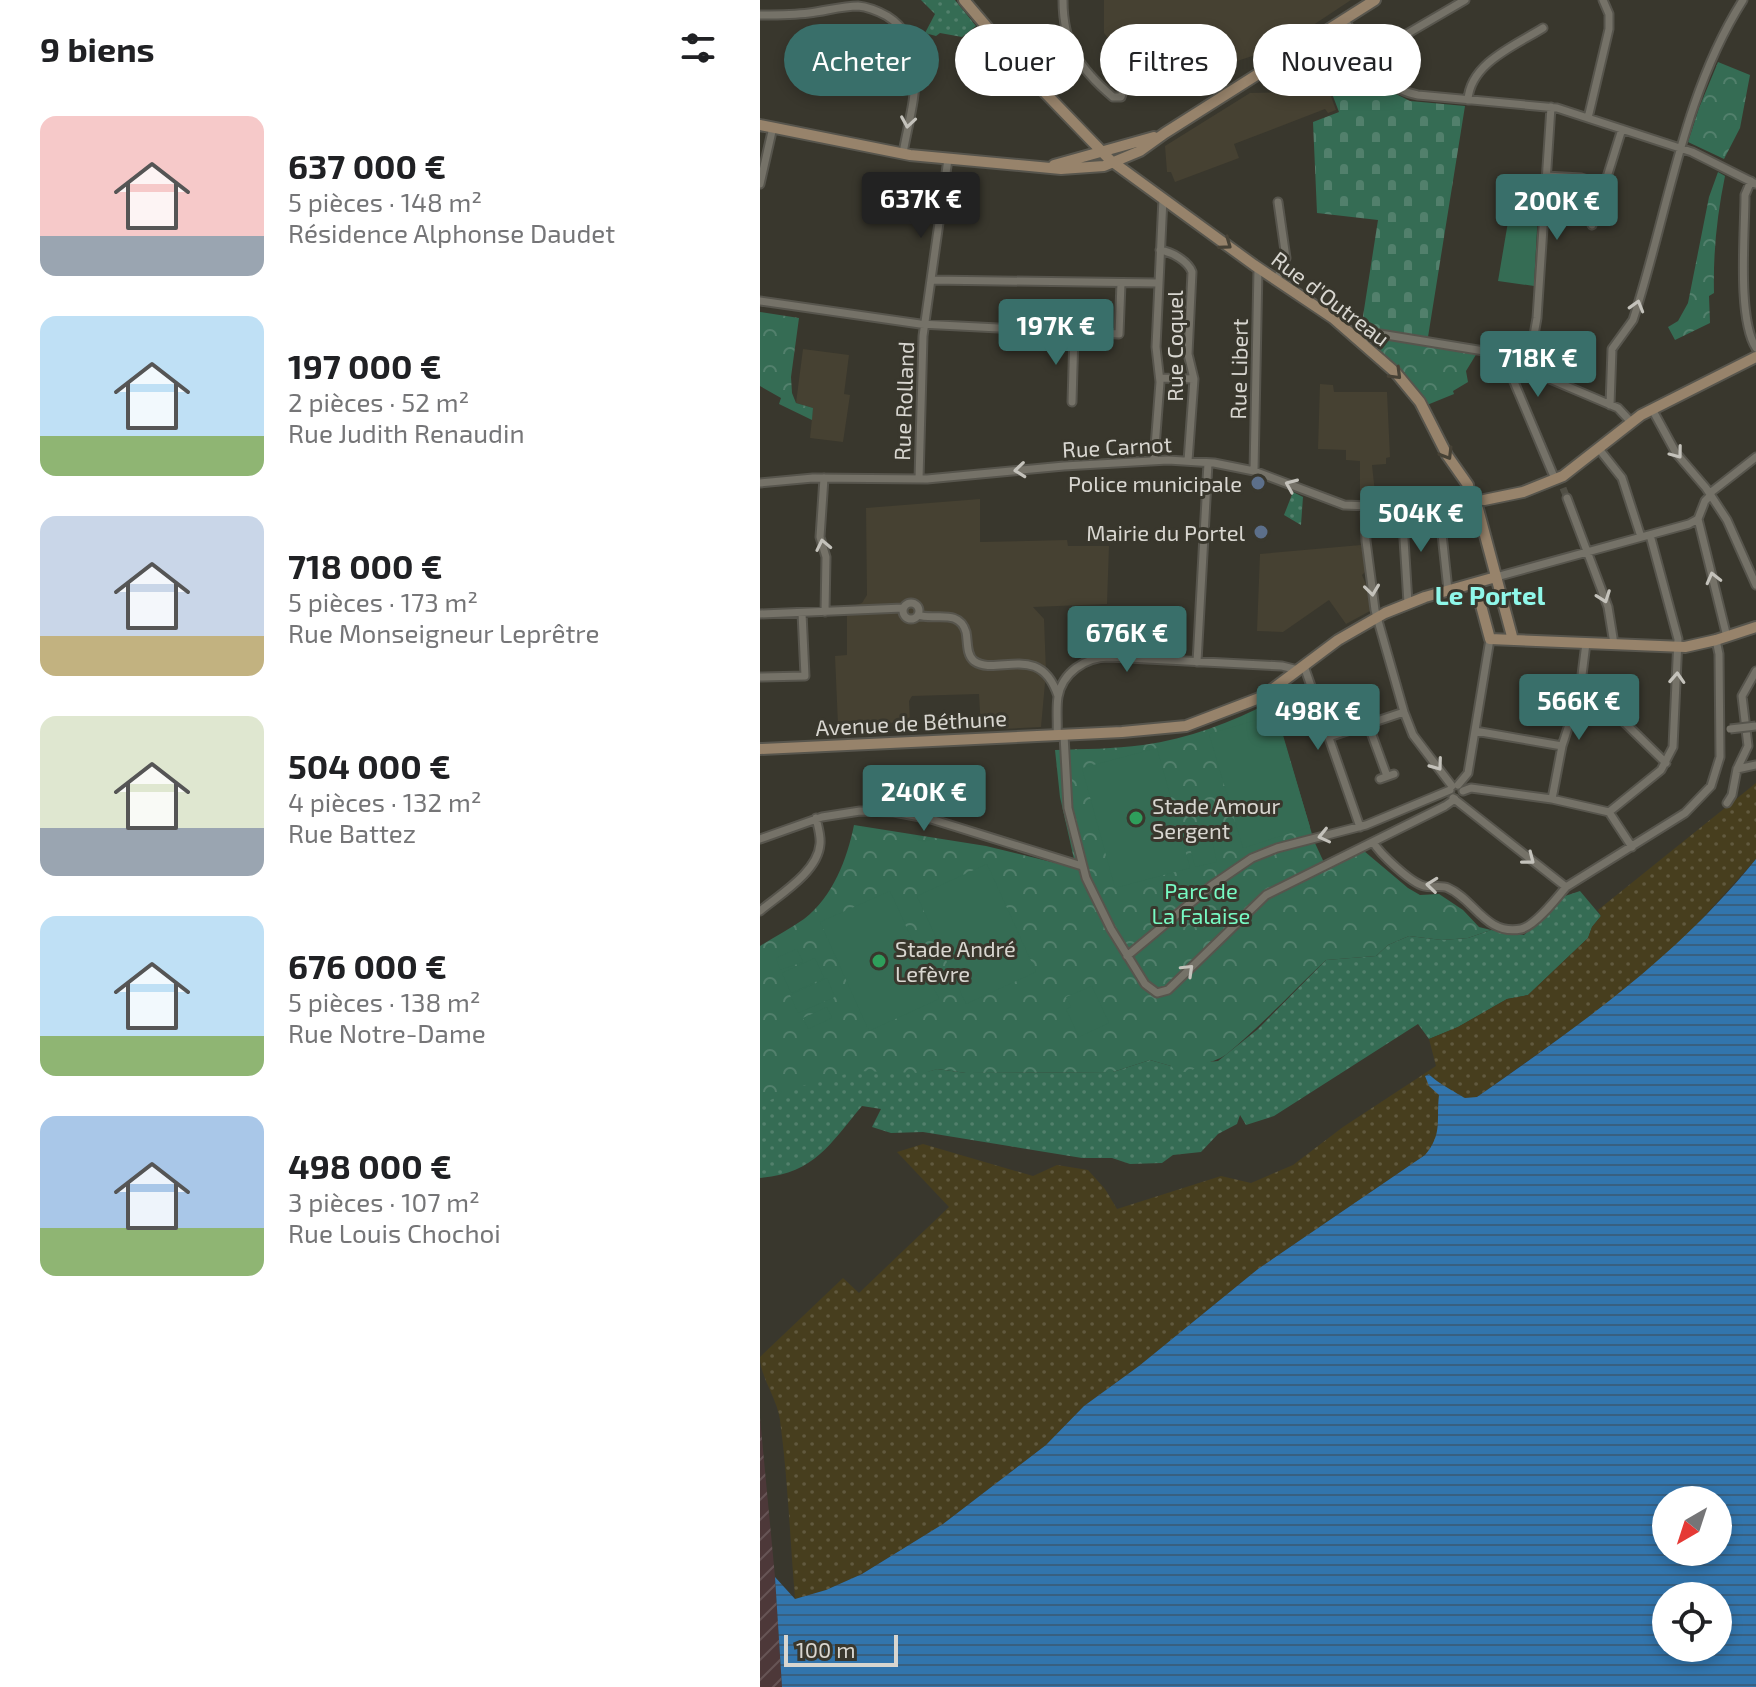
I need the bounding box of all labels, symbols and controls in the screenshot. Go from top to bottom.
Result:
chip: Acheter [784,24,939,96]
chip: Louer [955,24,1084,96]
chip: Filtres [1100,24,1237,96]
chip: Nouveau [1253,24,1421,96]
icon: filters [676,26,720,70]
text: 9 biens [40,28,155,69]
one-way arrow [900,115,917,129]
text: 637 000 € [288,145,446,186]
icon: home [104,148,200,244]
pin: 637K € [856,172,986,240]
pin: 200K € [1492,174,1622,242]
text: 637K € [880,182,962,213]
text: 200K € [1514,184,1600,215]
text: 5 pièces · 148 m² [288,186,482,217]
text: Résidence Alphonse Daudet [288,217,615,248]
one-way arrow [1217,235,1232,249]
street label: Rue d'Outreau [1267,245,1395,351]
street label: Rue Coquel [1161,290,1187,402]
pin: 197K € [991,299,1121,367]
one-way arrow [1627,299,1644,313]
text: 197K € [1017,309,1095,340]
street label: Rue Libert [1224,318,1252,420]
pin: 718K € [1473,331,1603,399]
street label: Rue Rolland [888,341,918,461]
text: 718K € [1498,341,1578,372]
text: 197 000 € [288,345,442,386]
icon: home [104,348,200,444]
one-way arrow [1387,365,1401,379]
text: 2 pièces · 52 m² [288,386,469,417]
text: Rue Judith Renaudin [288,417,525,448]
street label: Rue Carnot [1061,430,1173,462]
one-way arrow [1437,445,1453,460]
one-way arrow [1668,445,1682,459]
one-way arrow [1014,461,1027,478]
place label: Police municipale [1068,470,1242,496]
marker: Police municipale [1249,474,1267,492]
one-way arrow [1285,478,1300,494]
pin: 504K € [1356,486,1486,554]
text: 504K € [1378,496,1464,527]
place label: Mairie du Portel [1086,519,1245,545]
marker: Mairie du Portel [1252,523,1270,541]
one-way arrow [815,538,832,552]
text: 718 000 € [288,545,443,586]
icon: home [104,548,200,644]
one-way arrow [1705,571,1722,585]
district label: Le Portel [1435,579,1546,610]
one-way arrow [1363,583,1380,597]
text: 5 pièces · 173 m² [288,586,478,617]
one-way arrow [1595,589,1611,603]
pin: 676K € [1062,606,1192,674]
text: 676K € [1086,616,1168,647]
text: Rue Monseigneur Leprêtre [288,617,599,648]
one-way arrow [1669,671,1686,684]
pin: 566K € [1514,674,1644,742]
pin: 498K € [1253,684,1383,752]
text: 566K € [1537,684,1621,715]
text: 498K € [1275,694,1361,725]
street label: Avenue de Béthune [815,704,1007,740]
text: 504 000 € [288,745,451,786]
icon: home [104,748,200,844]
one-way arrow [1428,756,1442,771]
pin: 240K € [859,765,989,833]
text: 240K € [881,775,967,806]
text: 4 pièces · 132 m² [288,786,481,817]
place label: Stade Amour Sergent [1152,792,1280,843]
marker: Stade Amour Sergent [1127,809,1145,827]
text: Rue Battez [288,817,416,848]
one-way arrow [1318,827,1332,844]
one-way arrow [1520,849,1535,863]
park label: Parc de La Falaise [1152,877,1250,928]
one-way arrow [1425,877,1438,894]
place label: Stade André Lefèvre [895,935,1016,986]
text: 676 000 € [288,945,447,986]
icon: home [104,948,200,1044]
marker: Stade André Lefèvre [870,952,888,970]
one-way arrow [1179,965,1193,979]
text: 5 pièces · 138 m² [288,986,481,1017]
text: Rue Notre-Dame [288,1017,486,1048]
text: 498 000 € [288,1145,452,1186]
icon: home [104,1148,200,1244]
text: 3 pièces · 107 m² [288,1186,480,1217]
text: Rue Louis Chochoi [288,1217,501,1248]
north arrow [1652,1486,1732,1566]
map controls [1652,1486,1732,1662]
button: locate [1652,1582,1732,1662]
scale bar [784,1631,898,1667]
text: 100 m [796,1636,855,1662]

